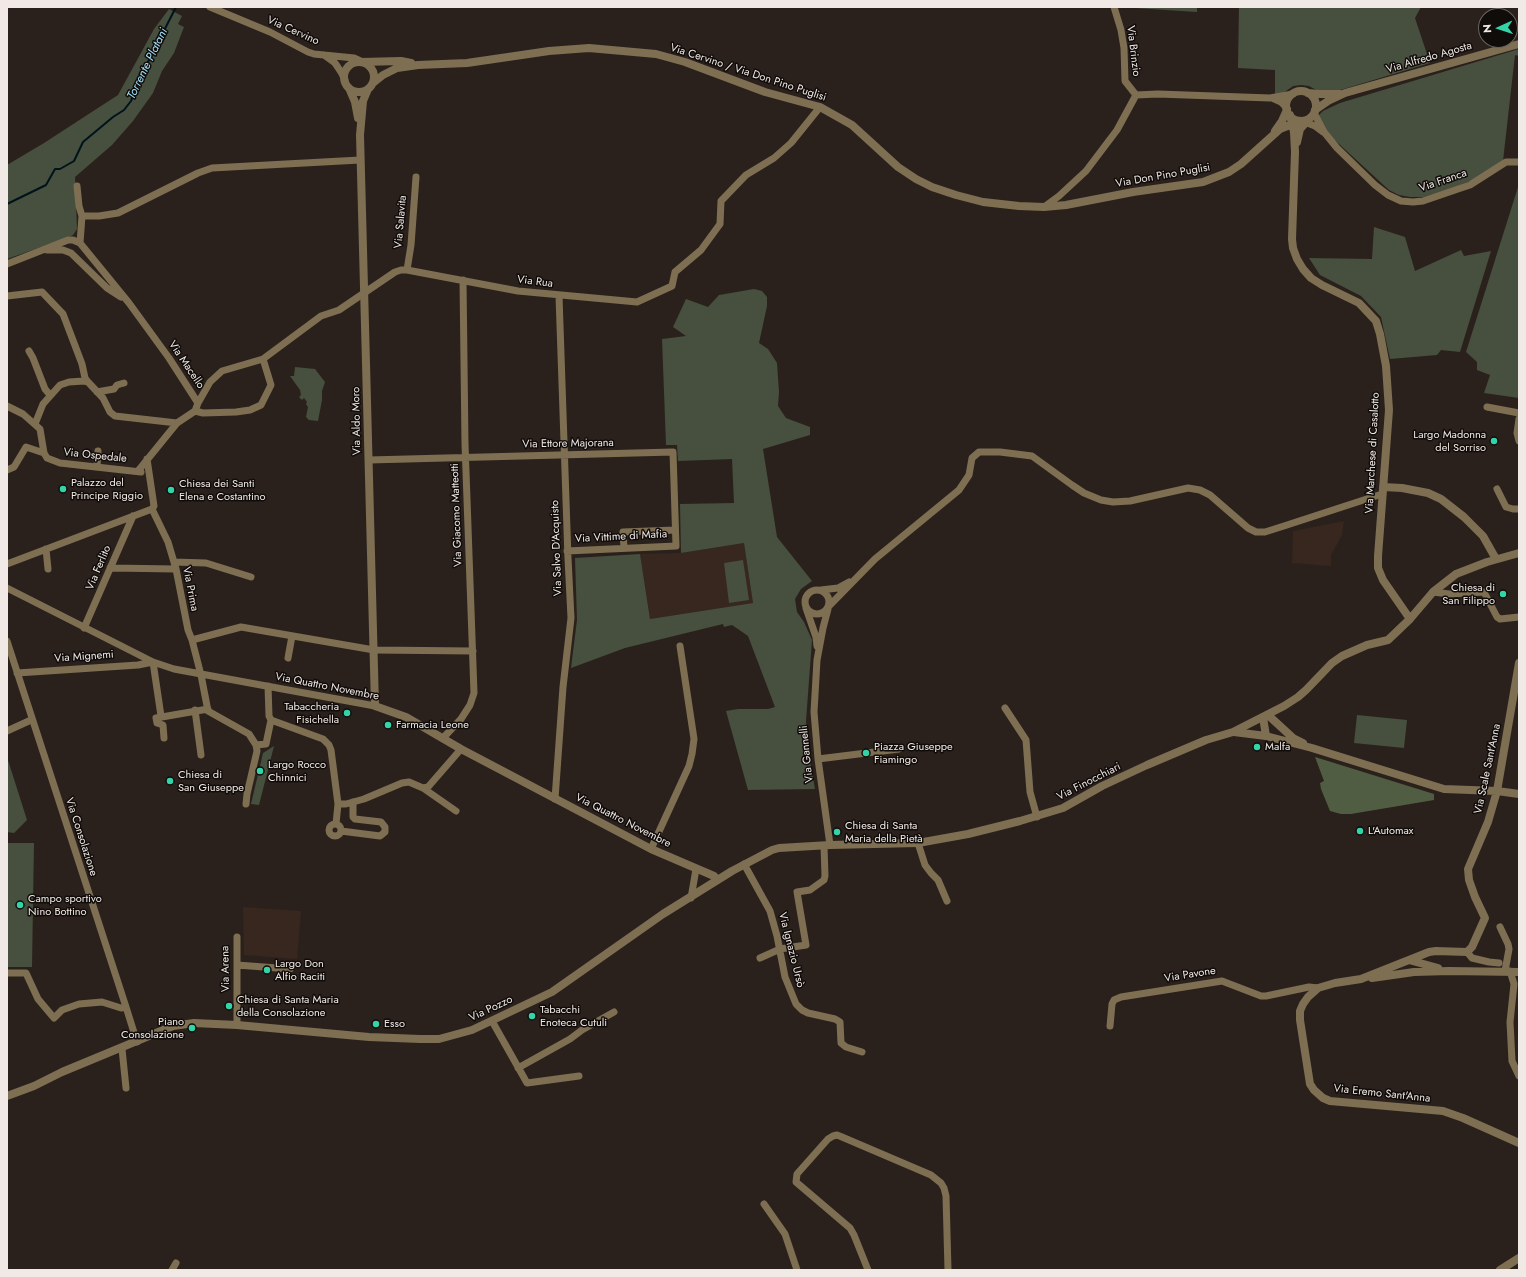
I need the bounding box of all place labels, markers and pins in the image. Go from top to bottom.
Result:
place label: Largo Madonna del Sorriso [1413,428,1486,454]
marker: Largo Madonna del Sorriso [1489,436,1499,446]
place label: Palazzo del Principe Riggio [71,476,143,502]
place label: Chiesa dei Santi Elena e Costantino [179,477,266,503]
marker: Palazzo del Principe Riggio [58,484,68,494]
marker: Chiesa dei Santi Elena e Costantino [166,485,176,495]
place label: Chiesa di San Filippo [1442,581,1495,607]
marker: Chiesa di San Filippo [1498,589,1508,599]
place label: Tabaccheria Fisichella [284,700,339,726]
marker: Tabaccheria Fisichella [342,708,352,718]
place label: Farmacia Leone [396,718,469,732]
marker: Farmacia Leone [383,720,393,730]
place label: Piazza Giuseppe Fiamingo [874,740,953,766]
place label: Malfa [1265,740,1290,754]
marker: Malfa [1252,742,1262,752]
marker: Piazza Giuseppe Fiamingo [861,748,871,758]
place label: Largo Rocco Chinnici [268,758,326,784]
marker: Largo Rocco Chinnici [255,766,265,776]
place label: Chiesa di San Giuseppe [178,768,244,794]
marker: Chiesa di San Giuseppe [165,776,175,786]
place label: Chiesa di Santa Maria della Pietà [845,819,923,845]
place label: L'Automax [1368,824,1413,838]
marker: L'Automax [1355,826,1365,836]
marker: Chiesa di Santa Maria della Pietà [832,827,842,837]
place label: Campo sportivo Nino Bottino [28,892,102,918]
marker: Campo sportivo Nino Bottino [15,900,25,910]
place label: Largo Don Alfio Raciti [275,957,325,983]
marker: Largo Don Alfio Raciti [262,965,272,975]
place label: Chiesa di Santa Maria della Consolazione [237,993,339,1019]
marker: Chiesa di Santa Maria della Consolazione [224,1001,234,1011]
place label: Tabacchi Enoteca Cutuli [540,1003,607,1029]
marker: Tabacchi Enoteca Cutuli [527,1011,537,1021]
place label: Piano Consolazione [121,1015,184,1041]
place label: Esso [384,1017,405,1031]
marker: Esso [371,1019,381,1029]
marker: Piano Consolazione [187,1023,197,1033]

